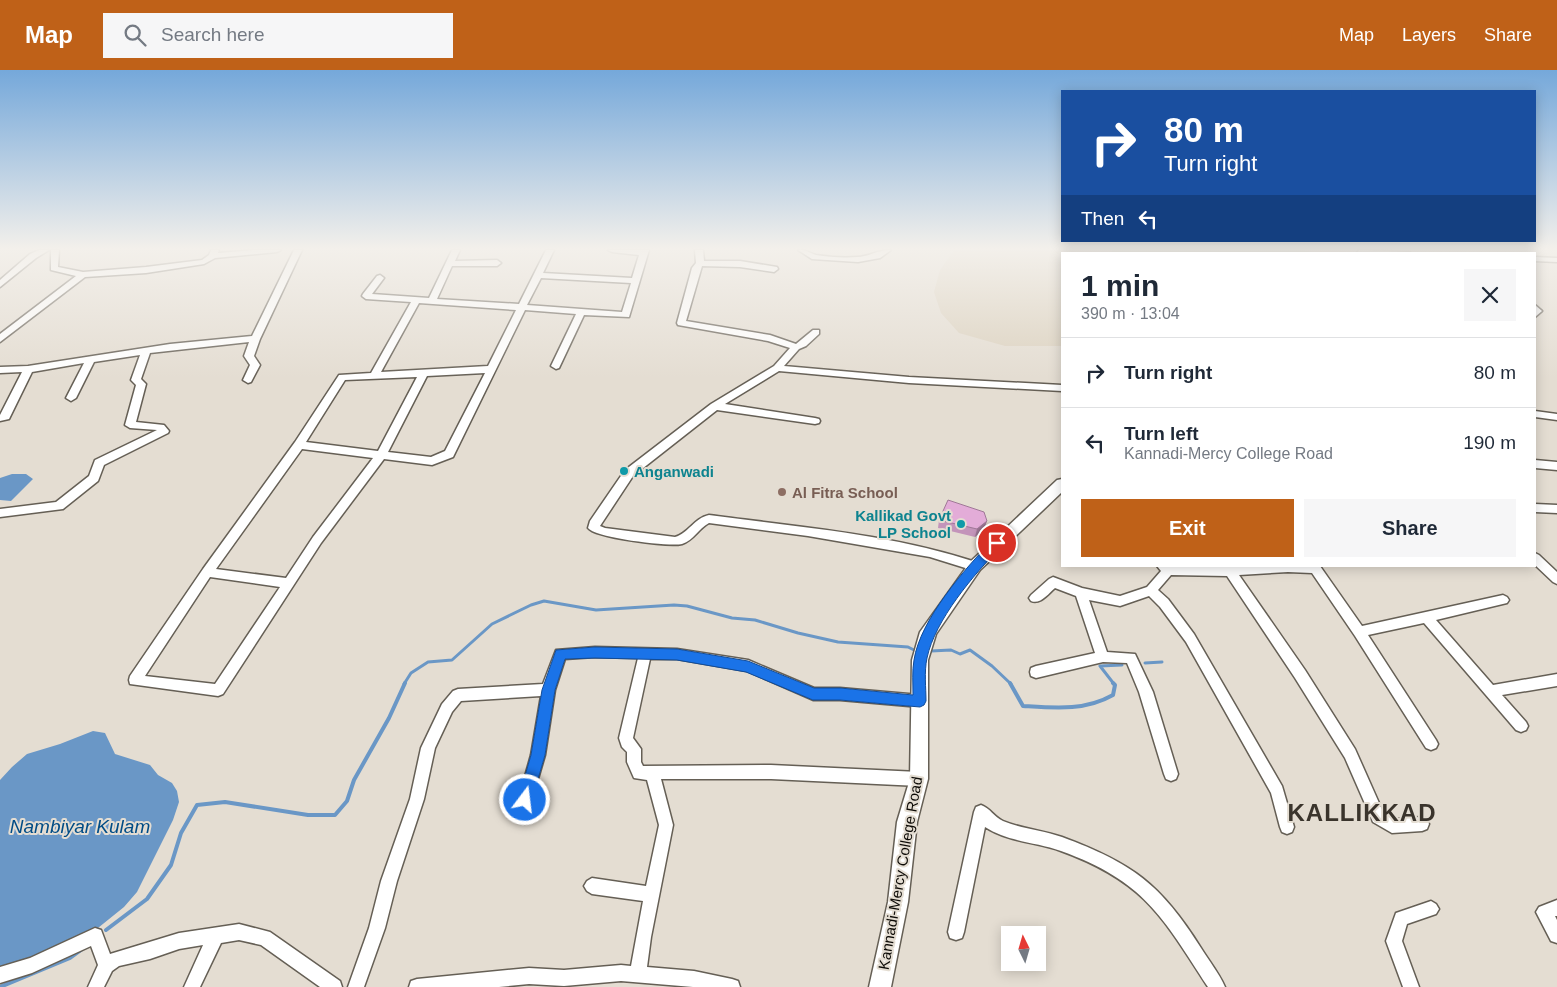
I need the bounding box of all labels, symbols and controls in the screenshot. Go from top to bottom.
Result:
search box [103,13,453,58]
text: Map [25,21,73,48]
icon: search [121,21,149,49]
text: Search here [161,24,265,45]
text: Map [1339,25,1374,45]
text: Layers [1402,25,1456,45]
text: Share [1484,25,1532,45]
icon: right [1081,110,1146,175]
text: 80 m [1164,110,1244,149]
text: Turn right [1164,151,1257,176]
icon: left [1134,205,1162,233]
text: Then [1081,208,1124,229]
text: 1 min [1081,269,1159,302]
button: close [1464,269,1516,321]
text: 390 m · 13:04 [1081,305,1180,322]
icon: right [1081,359,1109,387]
text: Turn right [1124,362,1212,383]
text: 80 m [1474,362,1516,383]
text: Turn left [1124,423,1199,444]
icon: left [1081,429,1109,457]
text: 190 m [1463,432,1516,453]
text: Kannadi-Mercy College Road [1124,445,1333,462]
place label: Anganwadi [634,463,714,480]
marker: Anganwadi [618,465,630,477]
place label: Al Fitra School [792,484,898,501]
marker: Al Fitra School [776,486,788,498]
button: Exit [1081,499,1294,557]
button: Share [1304,499,1516,557]
place label: Kallikad Govt LP School [855,507,951,541]
marker: Kallikad Govt LP School [955,518,967,530]
pin [976,522,1018,564]
icon: arrive [983,529,1011,557]
position arrow [498,773,550,825]
street label: Kannadi-Mercy College Road [875,775,925,971]
district label: KALLIKKAD [1288,799,1436,826]
water label: Nambiyar Kulam [10,816,150,837]
north arrow [1001,926,1046,971]
map controls [1001,926,1046,971]

